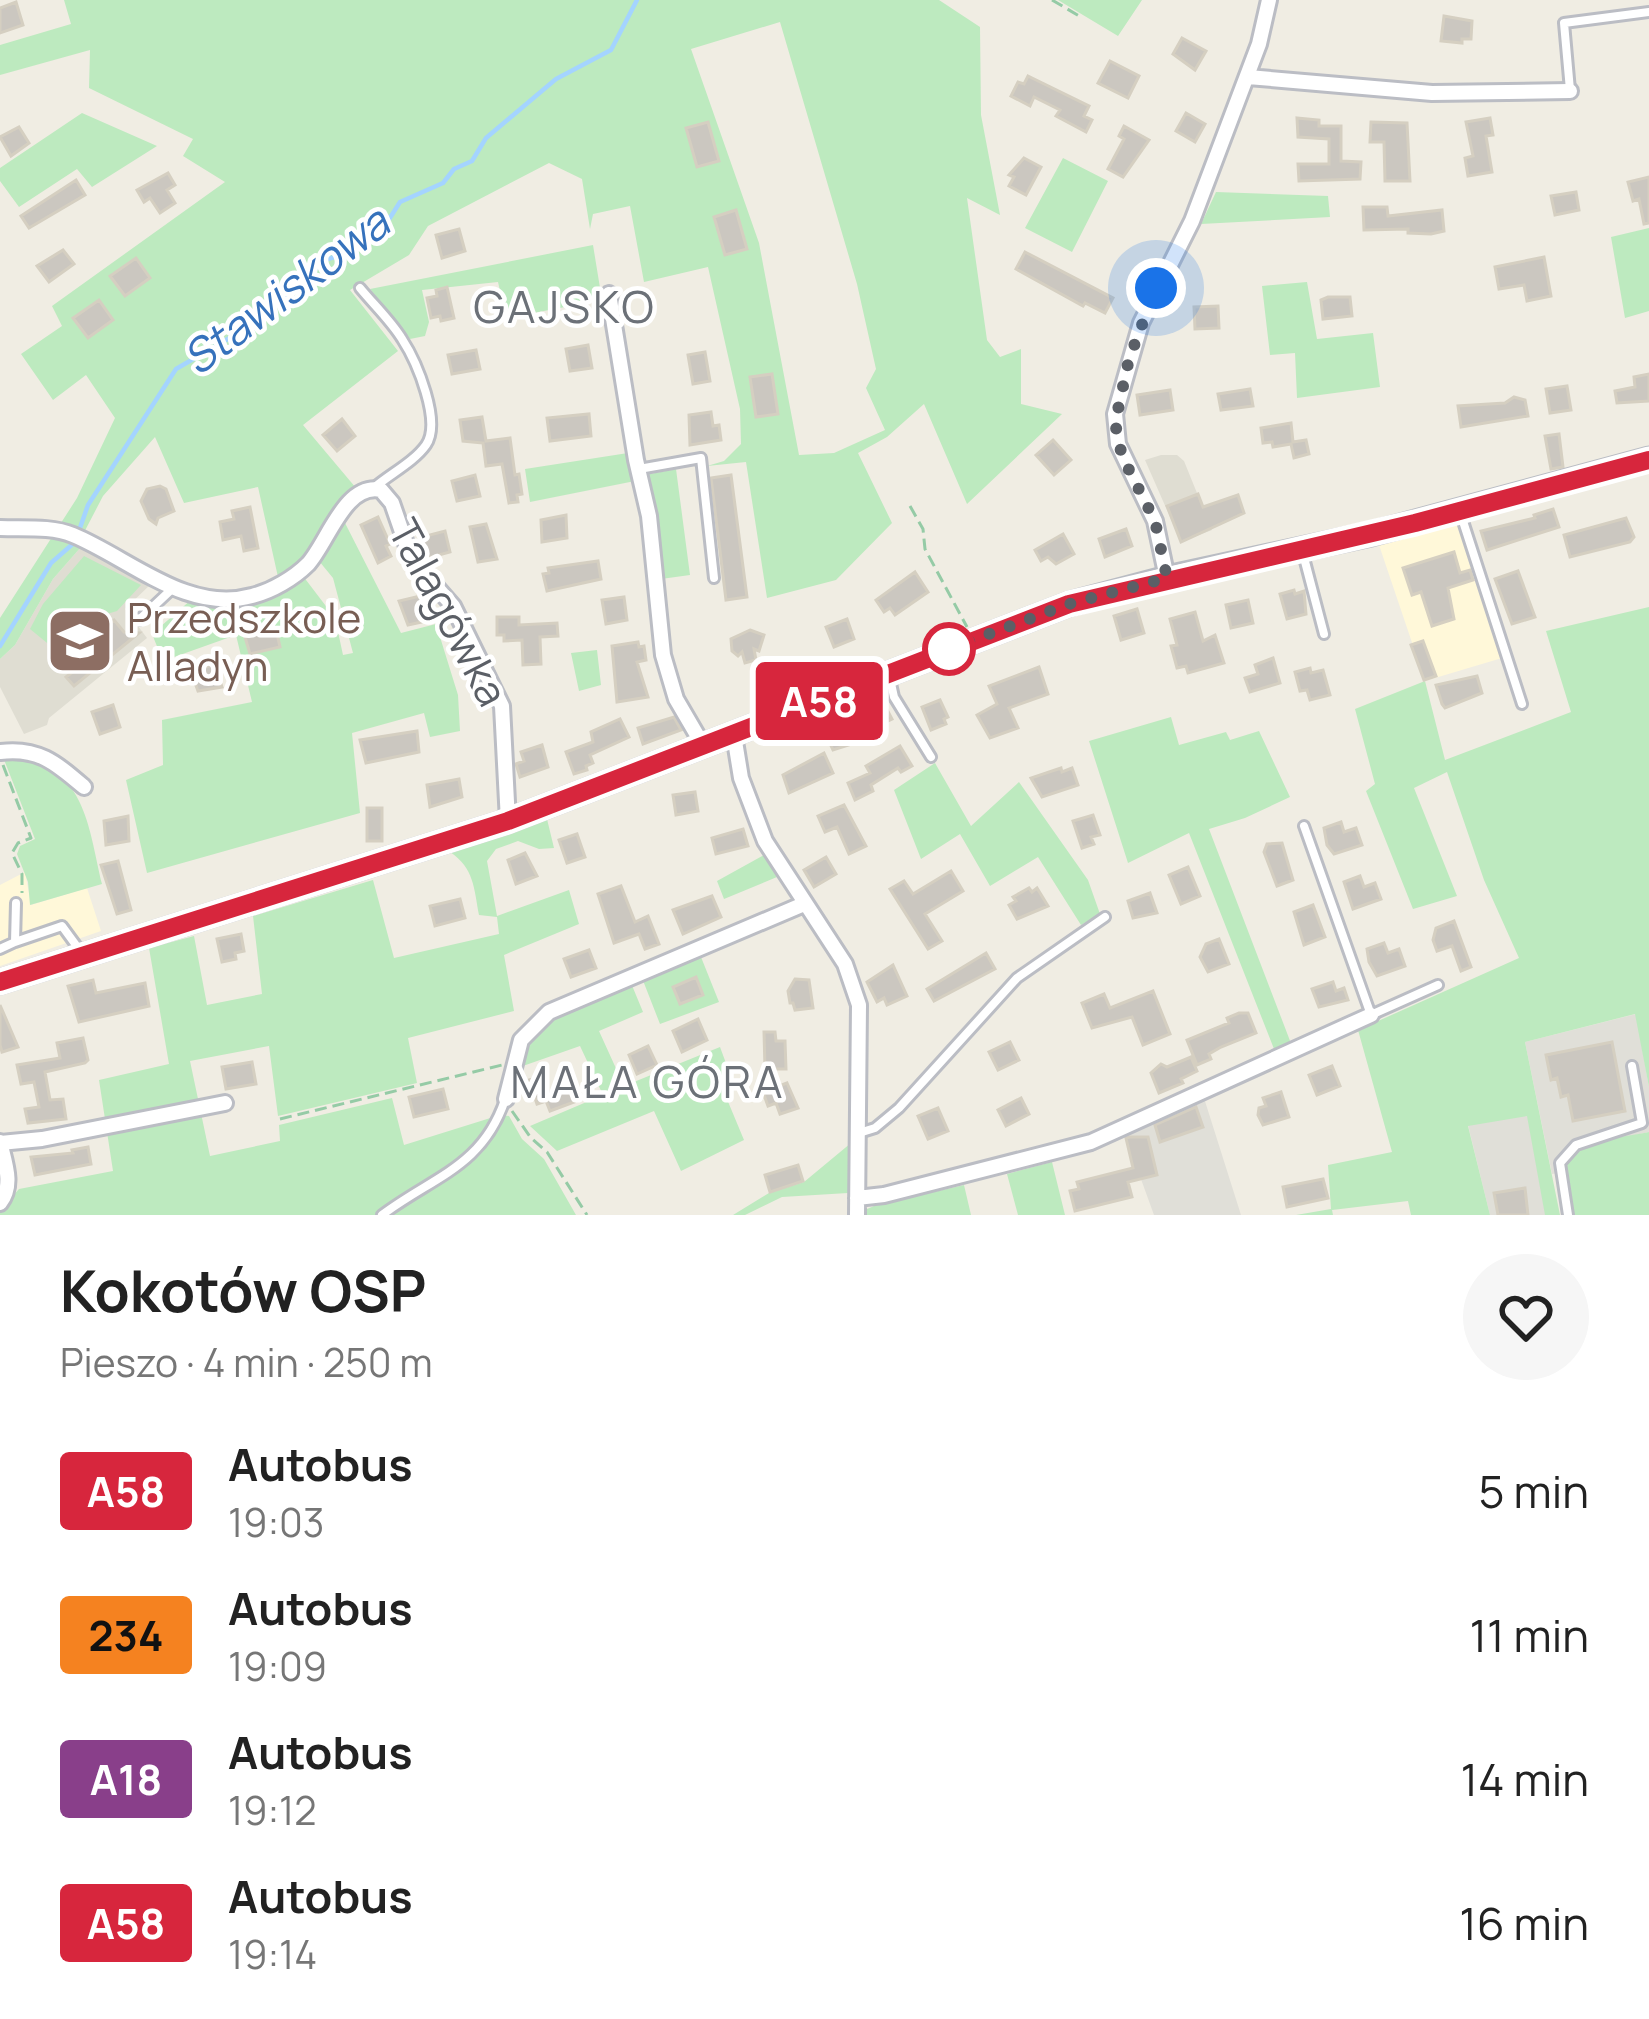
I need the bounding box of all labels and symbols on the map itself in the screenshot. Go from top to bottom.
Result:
water label: Stawiskowa [169,191,403,388]
your location [1126,258,1186,318]
district label: GAJSKO [473,275,657,337]
street label: Talagówka [376,508,522,716]
place label: Przedszkole Alladyn [127,588,361,694]
school or university icon: Przedszkole Alladyn [45,606,115,676]
unlabelled marker [924,624,974,674]
line badge: A58 [750,662,888,740]
district label: MAŁA GÓRA [510,1050,786,1112]

